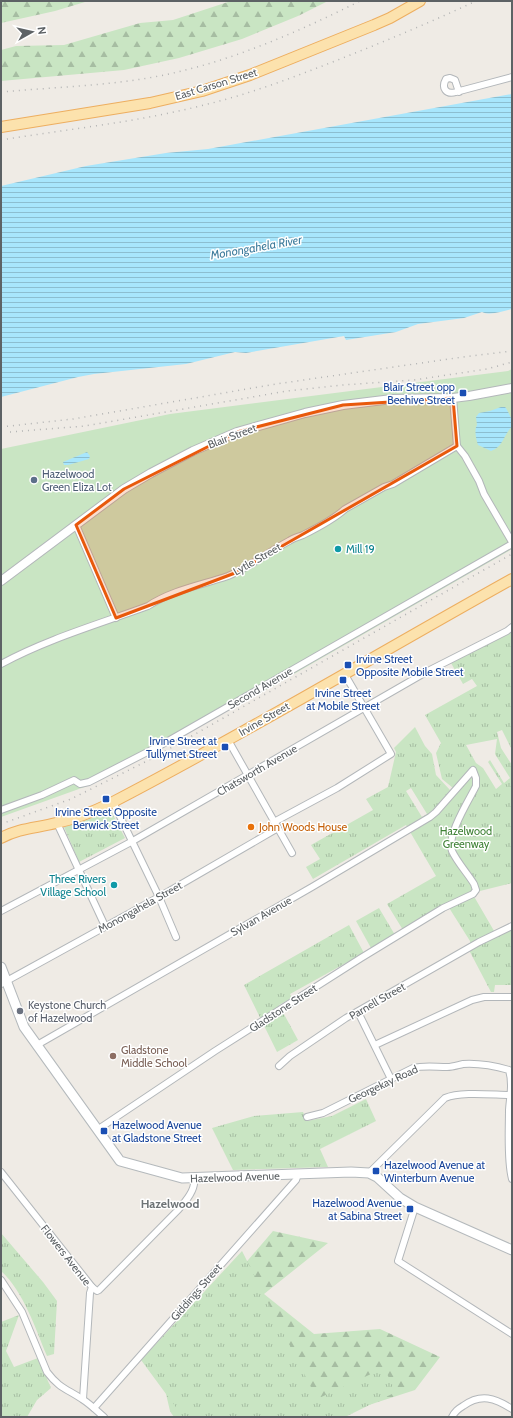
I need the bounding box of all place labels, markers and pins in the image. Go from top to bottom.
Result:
place label: Blair Street opp Beehive Street [383,380,455,407]
marker: Blair Street opp Beehive Street [458,388,468,398]
place label: Hazelwood Green Eliza Lot [42,467,112,494]
marker: Hazelwood Green Eliza Lot [29,475,39,485]
place label: Mill 19 [346,542,375,556]
marker: Mill 19 [333,544,343,554]
place label: Irvine Street Opposite Mobile Street [356,652,464,679]
marker: Irvine Street Opposite Mobile Street [343,660,353,670]
marker: Irvine Street at Mobile Street [338,675,348,685]
place label: Irvine Street at Mobile Street [306,686,380,713]
place label: Irvine Street at Tullymet Street [146,734,217,761]
marker: Irvine Street at Tullymet Street [220,742,230,752]
marker: Irvine Street Opposite Berwick Street [101,794,111,804]
place label: Irvine Street Opposite Berwick Street [55,805,157,832]
place label: John Woods House [258,820,347,834]
marker: John Woods House [246,822,256,832]
place label: Three Rivers Village School [40,872,106,899]
marker: Three Rivers Village School [109,880,119,890]
place label: Keystone Church of Hazelwood [28,998,106,1025]
marker: Keystone Church of Hazelwood [15,1006,25,1016]
place label: Gladstone Middle School [121,1043,187,1070]
marker: Gladstone Middle School [108,1051,118,1061]
place label: Hazelwood Avenue at Gladstone Street [112,1118,202,1145]
marker: Hazelwood Avenue at Gladstone Street [99,1126,109,1136]
place label: Hazelwood Avenue at Winterburn Avenue [384,1158,485,1185]
marker: Hazelwood Avenue at Winterburn Avenue [371,1166,381,1176]
place label: Hazelwood Avenue at Sabina Street [312,1196,402,1223]
marker: Hazelwood Avenue at Sabina Street [405,1204,415,1214]

